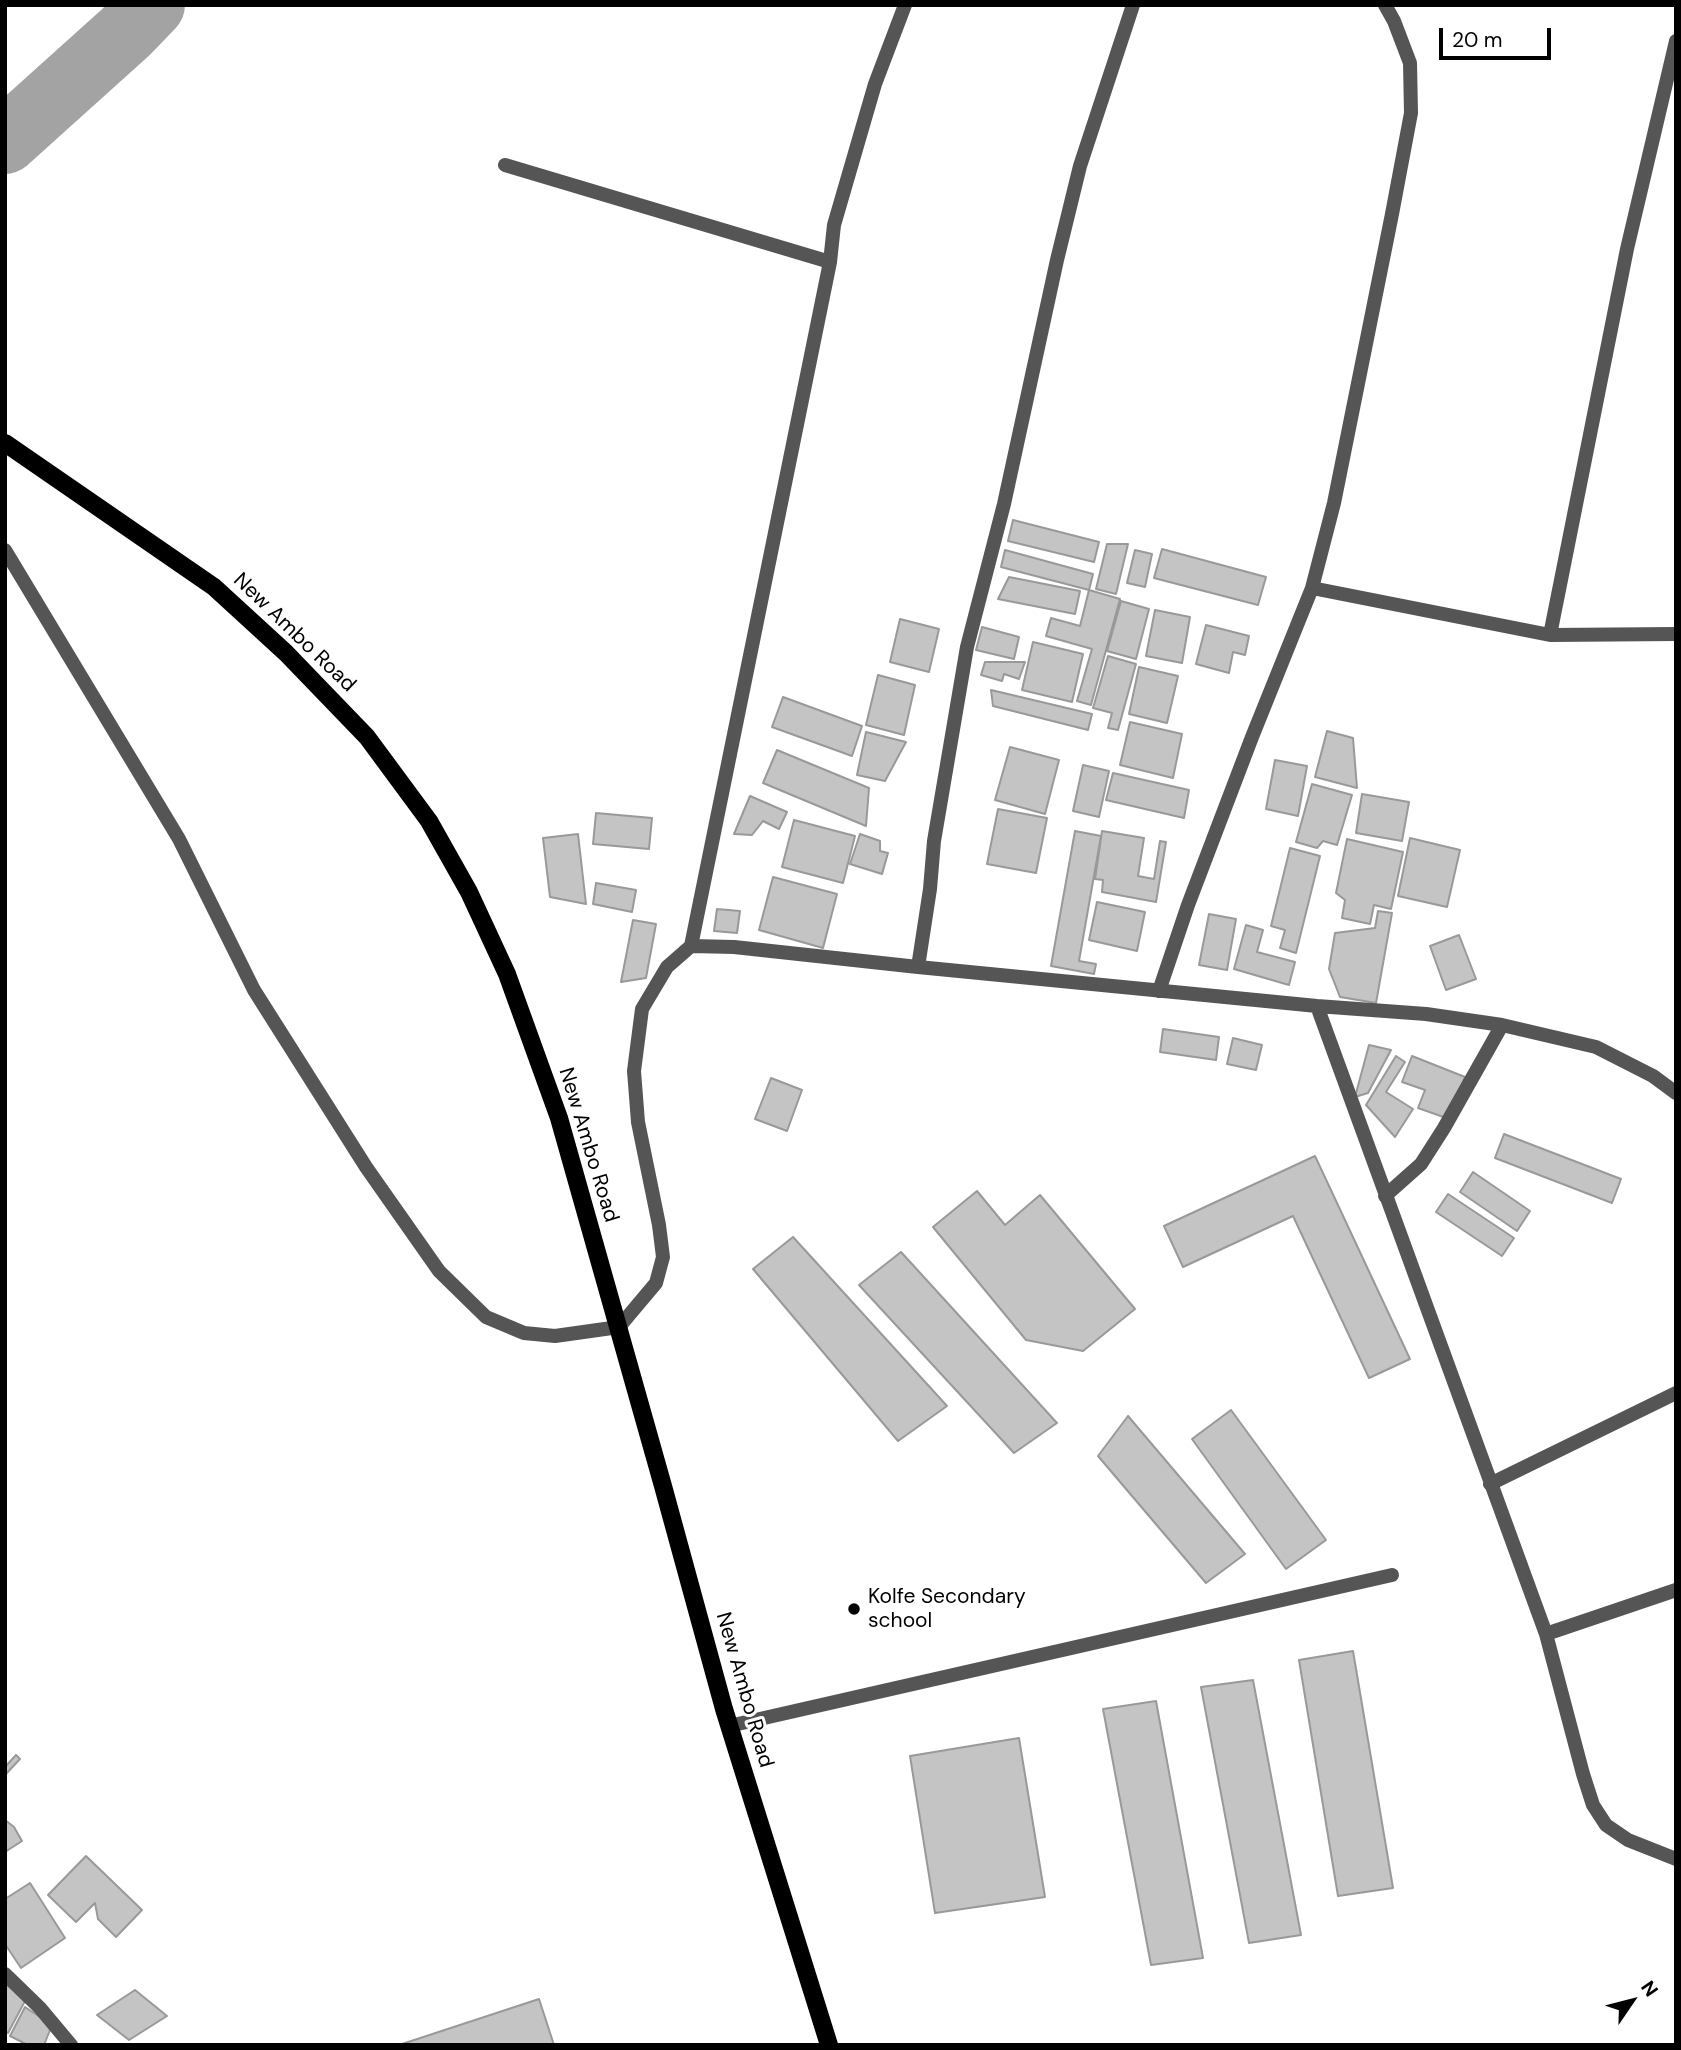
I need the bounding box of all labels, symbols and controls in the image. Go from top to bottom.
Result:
scale bar [1443,14,1555,58]
text: 20 m [1452,26,1503,54]
street label: New Ambo Road [228,568,360,698]
street label: New Ambo Road [553,1065,623,1225]
place label: Kolfe Secondary school [868,1584,1026,1634]
marker: Kolfe Secondary school [846,1601,862,1617]
street label: New Ambo Road [710,1609,778,1771]
north arrow [1597,1966,1667,2036]
text: N [1635,1976,1664,2002]

